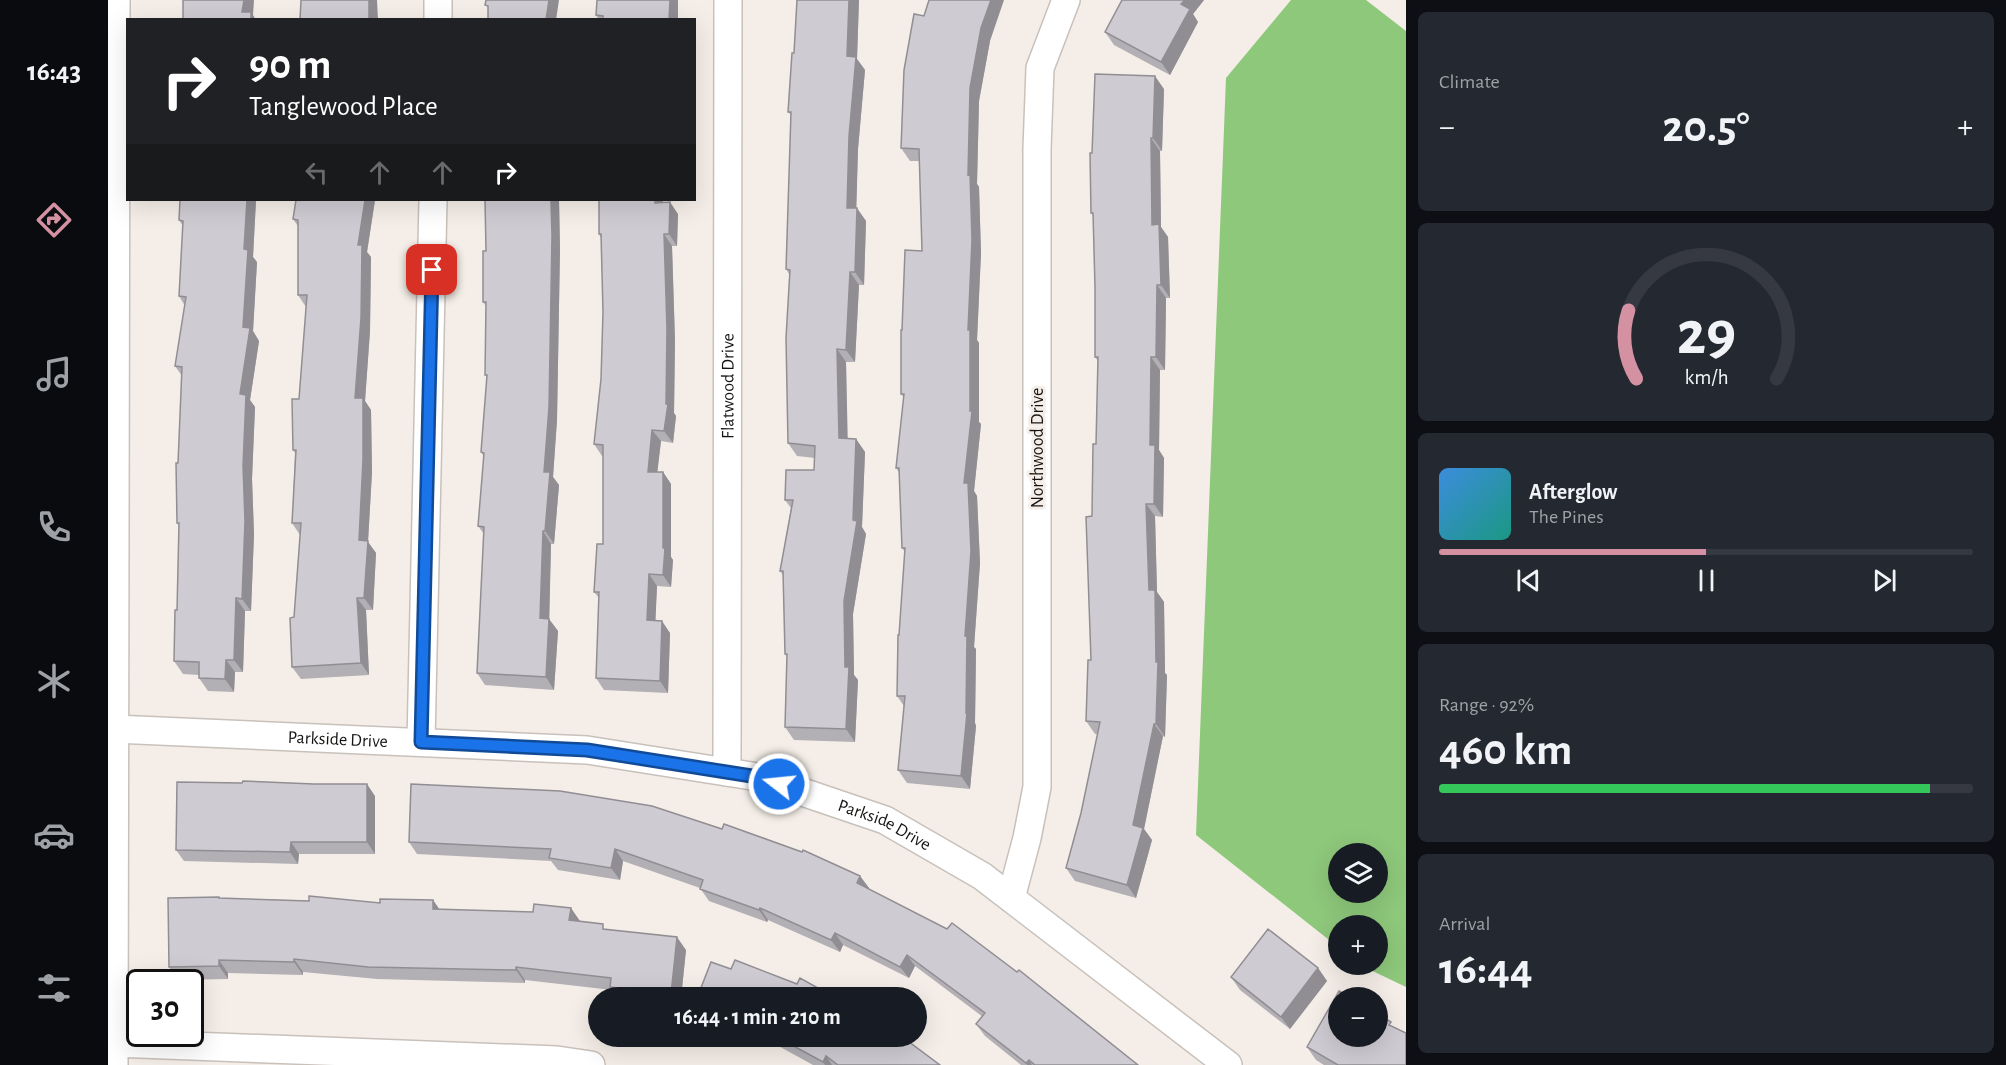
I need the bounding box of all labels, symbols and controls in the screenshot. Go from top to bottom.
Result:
icon: right [150,42,228,120]
text: 90 m [249,44,331,86]
text: 16:43 [27,58,81,85]
text: Climate [1439,72,1500,92]
text: Tanglewood Place [249,93,438,120]
text: 20.5° [1662,105,1750,150]
text: − [1439,111,1455,144]
text: + [1957,111,1973,144]
icon: left [300,156,333,189]
icon: ahead [363,156,396,189]
icon: ahead [426,156,459,189]
icon: right [489,156,522,189]
icon: directions [33,199,75,241]
pin [406,244,457,295]
icon: arrive [415,253,448,286]
text: 29 [1676,303,1736,365]
street label: Flatwood Drive [719,333,738,439]
icon: music [33,353,75,395]
text: km/h [1684,367,1728,388]
street label: Northwood Drive [1029,388,1047,508]
text: Afterglow [1529,481,1617,503]
icon: phone [33,506,75,548]
text: The Pines [1529,507,1604,527]
icon: previous [1512,564,1545,597]
icon: pause [1690,564,1723,597]
icon: next [1868,564,1901,597]
icon: climate [33,660,75,702]
text: Range · 92% [1439,695,1534,715]
text: 460 km [1439,728,1572,773]
street label: Parkside Drive [287,729,388,751]
position arrow [747,752,811,816]
street label: Parkside Drive [836,797,934,854]
icon: car [33,814,75,856]
map controls [1328,843,1388,1047]
button: layers [1328,843,1388,903]
text: Arrival [1439,914,1490,934]
button: + [1328,915,1388,975]
text: 16:44 [1439,947,1533,992]
icon: filters [33,967,75,1009]
speed limit sign: 30 [126,969,204,1047]
button: − [1328,987,1388,1047]
text: 16:44 · 1 min · 210 m [674,1006,841,1028]

